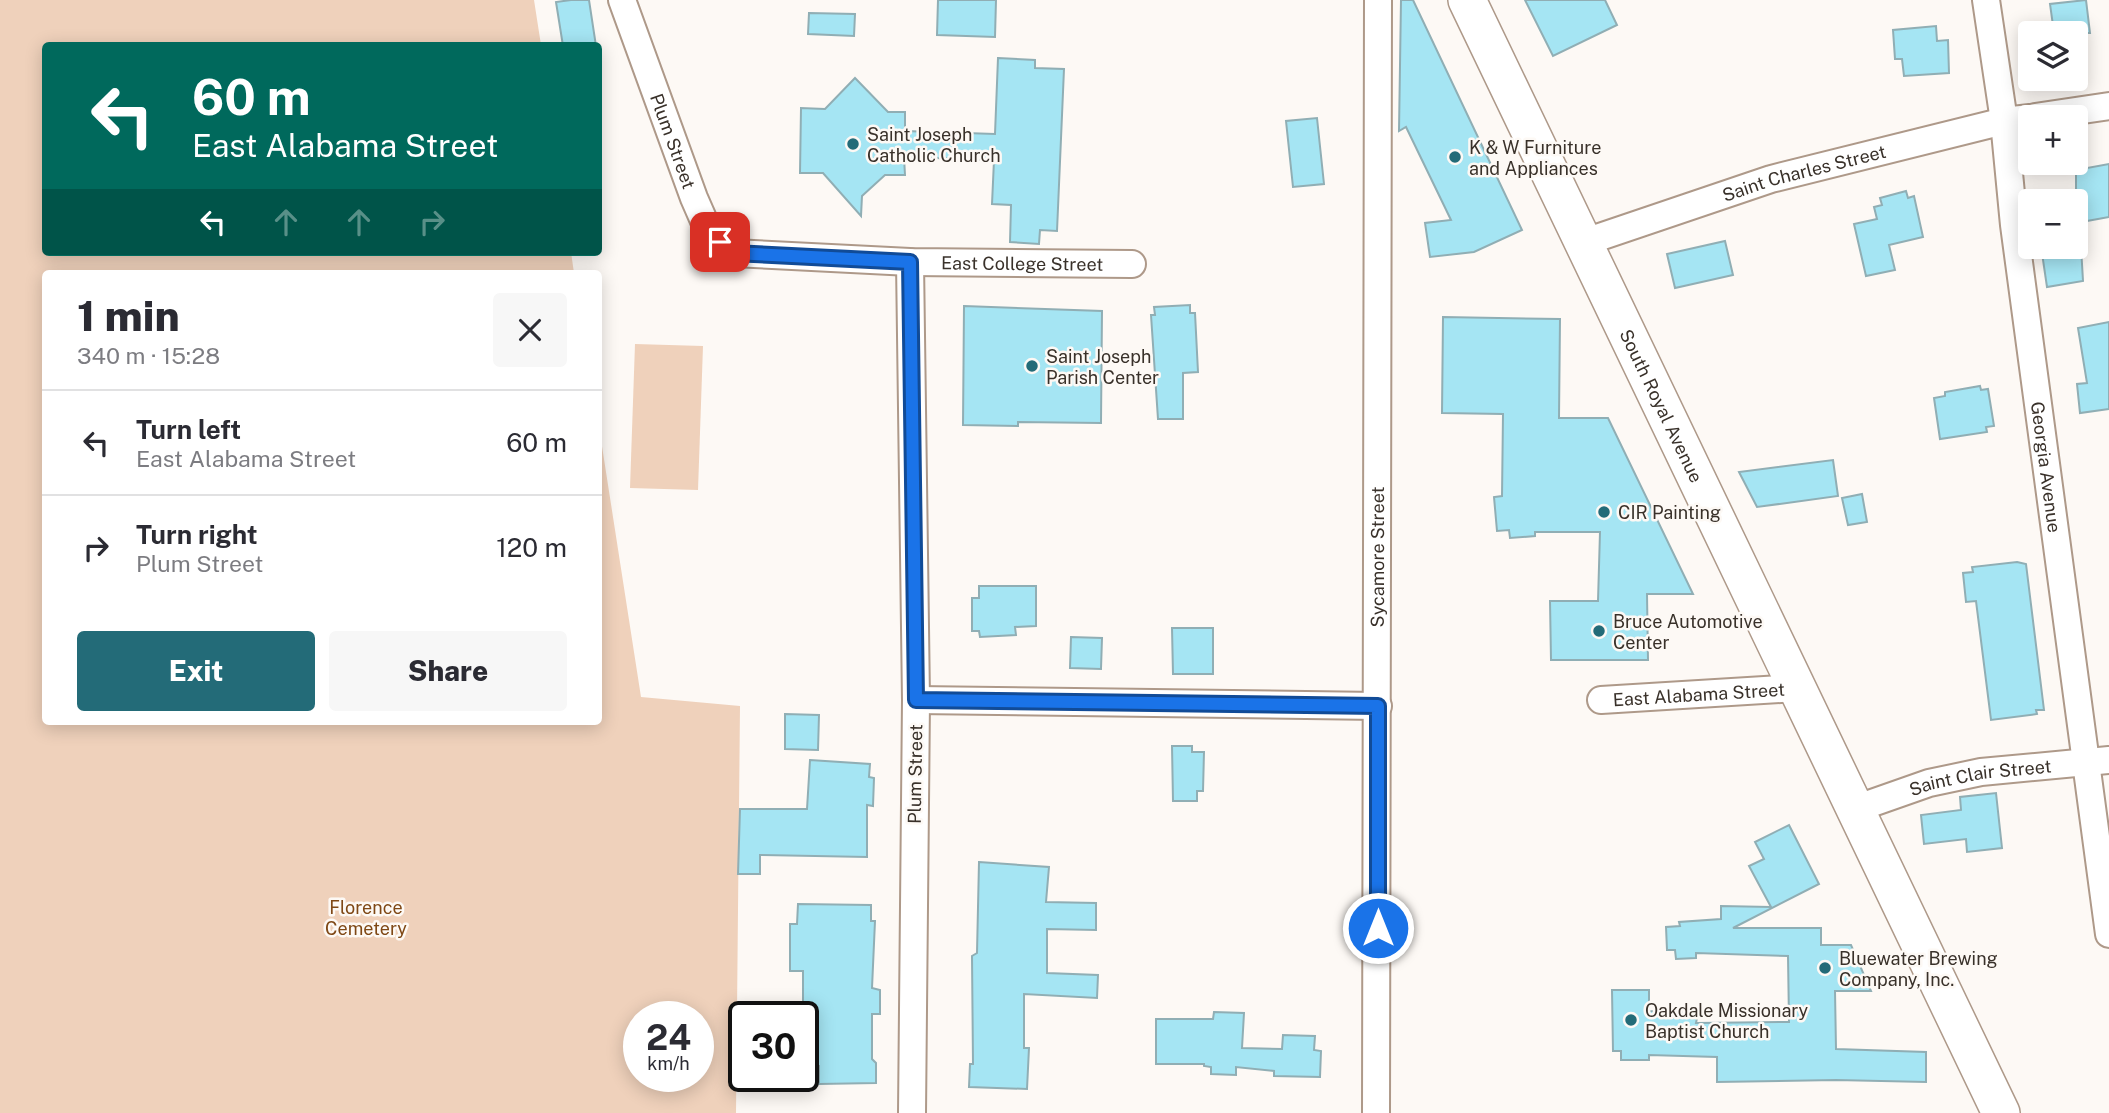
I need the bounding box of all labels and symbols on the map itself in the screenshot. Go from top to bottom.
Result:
street label: Plum Street [646,90,700,191]
place label: Saint Joseph Catholic Church [867,124,1001,166]
marker: Saint Joseph Catholic Church [845,136,861,152]
place label: K & W Furniture and Appliances [1469,137,1601,179]
street label: Saint Charles Street [1719,140,1888,205]
marker: K & W Furniture and Appliances [1447,149,1463,165]
pin [690,212,750,272]
street label: East College Street [941,252,1103,274]
street label: South Royal Avenue [1616,326,1707,486]
place label: Saint Joseph Parish Center [1046,346,1159,388]
marker: Saint Joseph Parish Center [1024,358,1040,374]
street label: Georgia Avenue [2027,400,2066,534]
street label: Sycamore Street [1366,486,1388,628]
place label: CIR Painting [1618,502,1721,523]
marker: CIR Painting [1596,504,1612,520]
place label: Bruce Automotive Center [1613,611,1763,653]
marker: Bruce Automotive Center [1591,623,1607,639]
street label: East Alabama Street [1612,678,1786,710]
street label: Plum Street [904,724,926,824]
street label: Saint Clair Street [1906,755,2052,800]
position arrow [1341,891,1415,965]
park label: Florence Cemetery [325,897,407,939]
place label: Bluewater Brewing Company, Inc. [1839,948,1998,990]
marker: Bluewater Brewing Company, Inc. [1817,960,1833,976]
place label: Oakdale Missionary Baptist Church [1645,1000,1809,1042]
speed limit sign: 30 [728,1001,819,1092]
marker: Oakdale Missionary Baptist Church [1623,1012,1639,1028]

